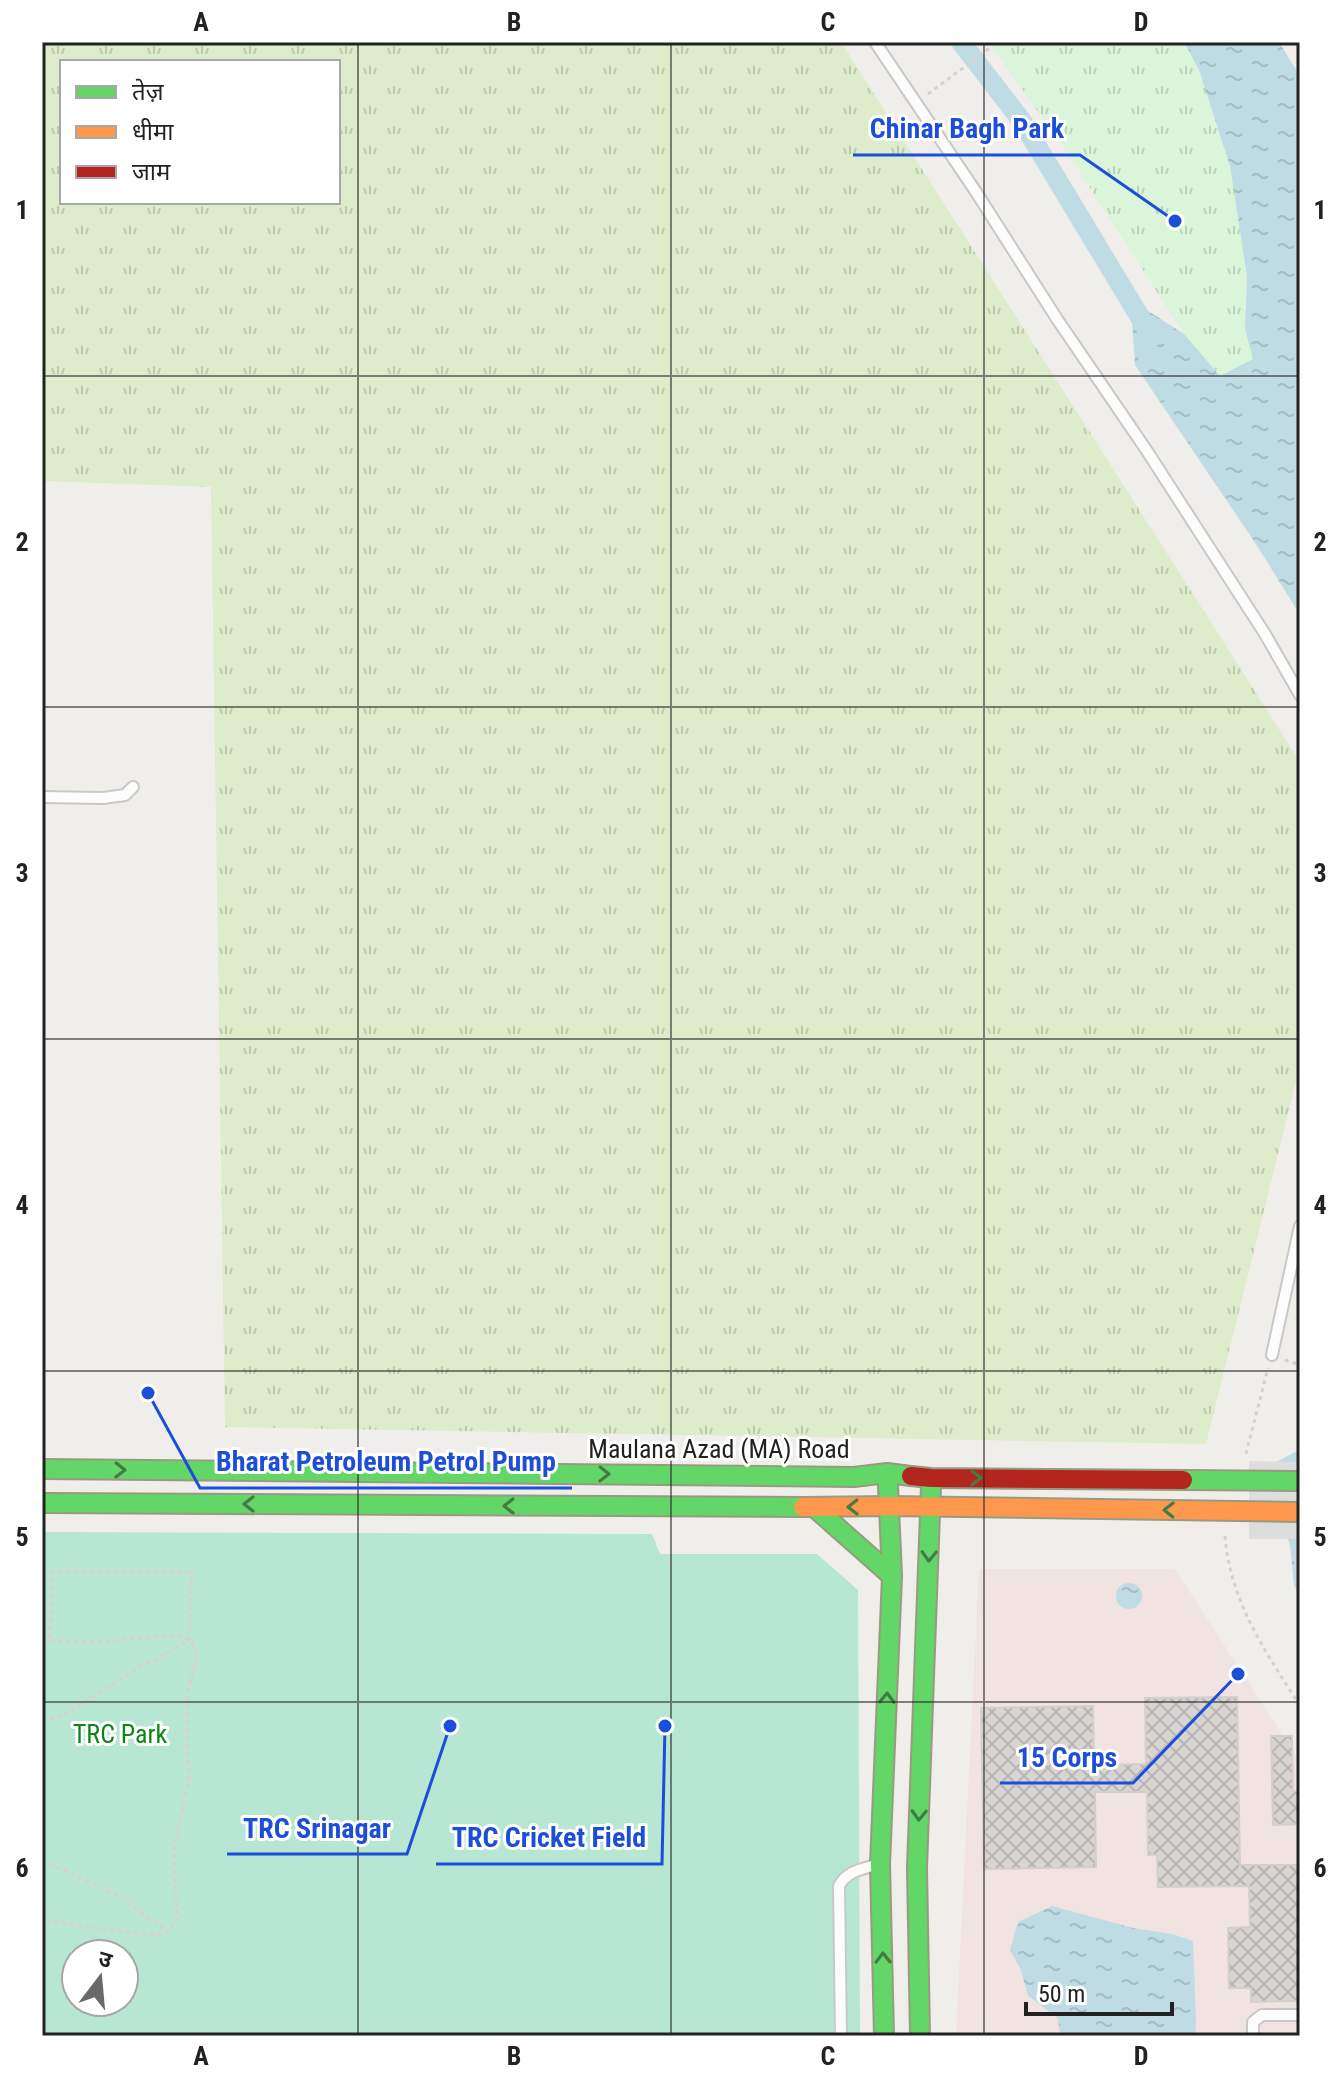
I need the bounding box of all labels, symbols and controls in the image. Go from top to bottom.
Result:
text: A [193,7,209,37]
text: B [507,7,521,37]
text: C [821,7,836,37]
text: D [1134,7,1148,37]
legend [60,60,340,204]
text: तेज़ [132,78,165,106]
callout: Chinar Bagh Park [853,103,1080,155]
text: Chinar Bagh Park [870,112,1065,145]
text: धीमा [132,118,174,146]
text: जाम [132,158,171,186]
text: 1 [15,195,29,225]
text: 1 [1313,195,1327,225]
text: 2 [15,527,29,557]
text: 2 [1313,527,1327,557]
text: 3 [15,858,29,888]
text: 3 [1313,858,1327,888]
text: 4 [15,1190,29,1220]
text: 4 [1313,1190,1327,1220]
street label: Maulana Azad (MA) Road [588,1434,850,1464]
callout: Bharat Petroleum Petrol Pump [200,1436,572,1488]
text: Bharat Petroleum Petrol Pump [216,1445,556,1478]
one-way arrow [114,1461,127,1479]
one-way arrow [598,1466,611,1483]
one-way arrow [970,1469,983,1487]
one-way arrow [242,1495,255,1513]
one-way arrow [502,1497,515,1515]
one-way arrow [846,1498,859,1516]
one-way arrow [1162,1501,1175,1519]
text: 5 [15,1522,29,1552]
text: 5 [1313,1522,1327,1552]
one-way arrow [921,1550,938,1563]
one-way arrow [879,1691,896,1704]
park label: TRC Park [73,1719,167,1749]
callout: 15 Corps [1000,1731,1133,1783]
text: 15 Corps [1017,1741,1117,1774]
callout: TRC Srinagar [227,1802,407,1854]
one-way arrow [911,1809,928,1822]
text: TRC Srinagar [243,1812,391,1845]
callout: TRC Cricket Field [436,1812,662,1864]
text: TRC Cricket Field [452,1821,646,1854]
text: 6 [15,1853,29,1883]
text: 6 [1313,1853,1327,1883]
north arrow [60,1938,140,2018]
text: उ [96,1945,116,1973]
one-way arrow [874,1951,891,1964]
scale bar [1026,1966,1172,2016]
text: 50 m [1038,1980,1085,2008]
text: A [193,2041,209,2071]
text: B [507,2041,521,2071]
text: C [821,2041,836,2071]
text: D [1134,2041,1148,2071]

